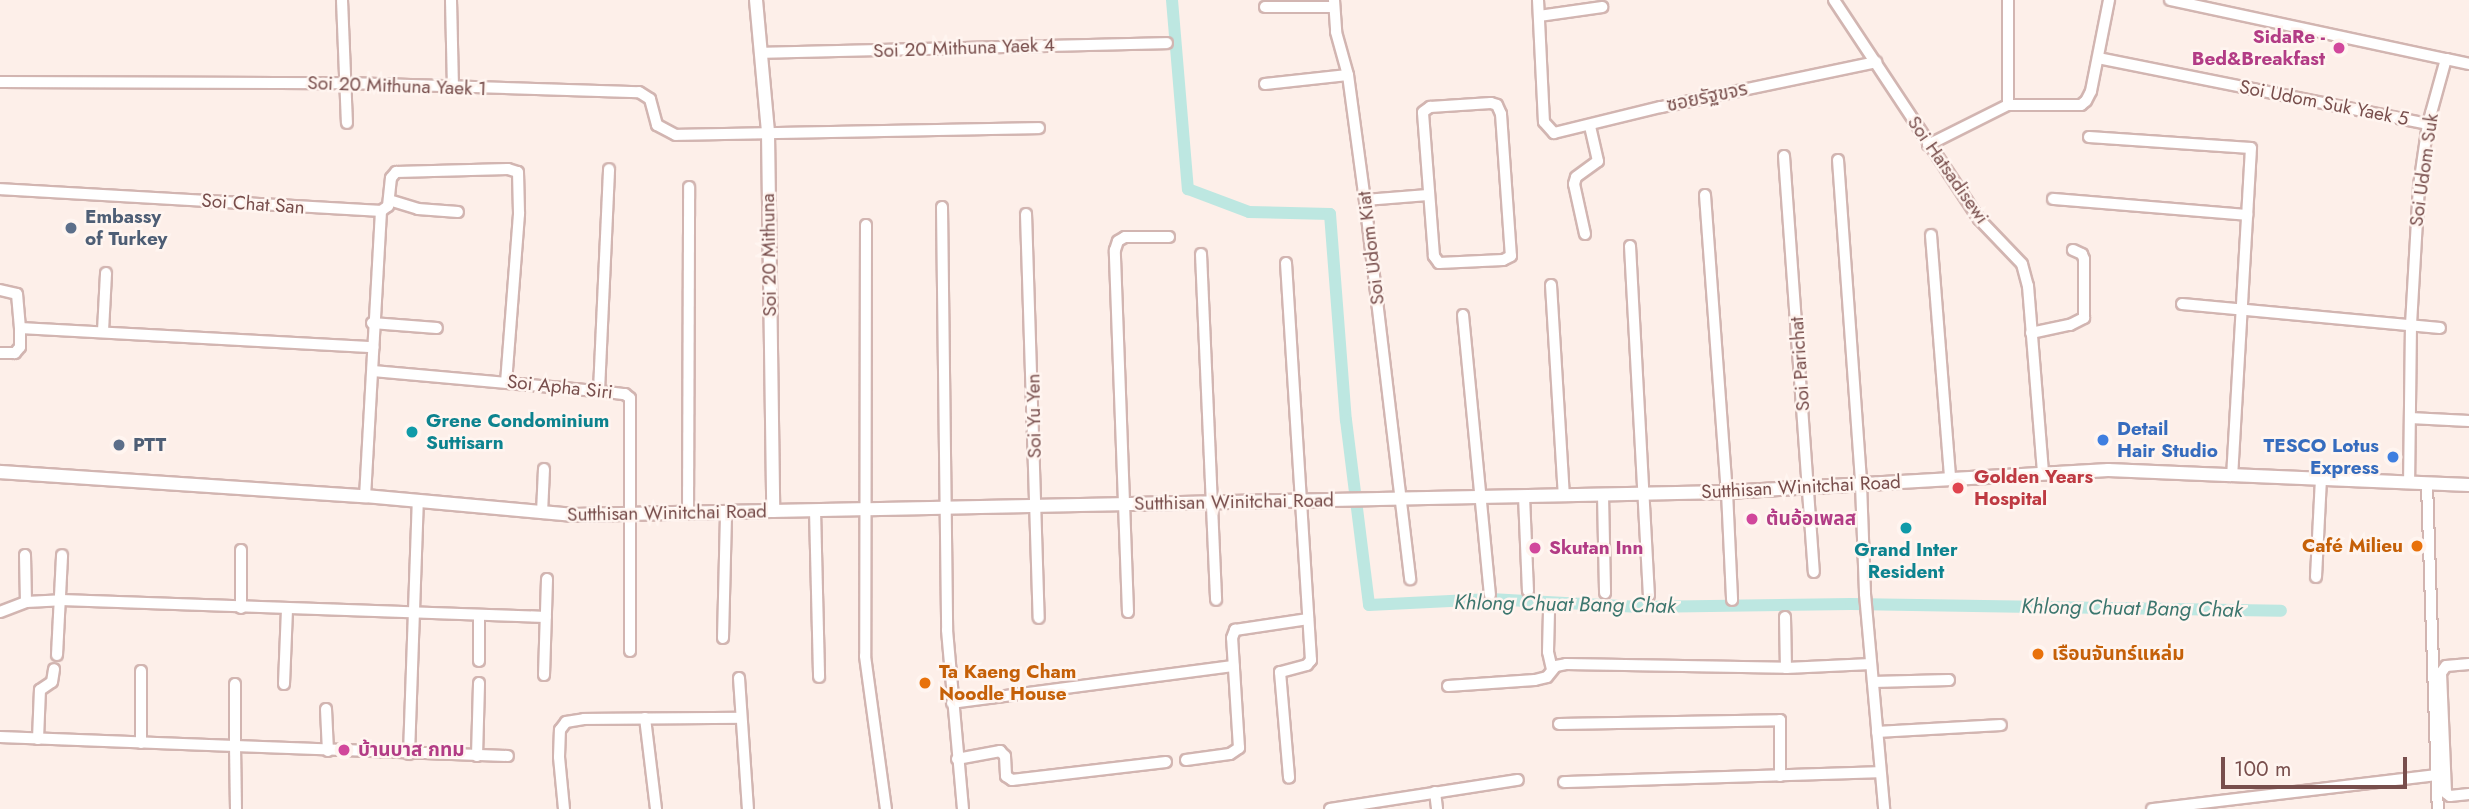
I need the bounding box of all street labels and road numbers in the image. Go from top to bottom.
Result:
street label: Soi 20 Mithuna Yaek 4 [873,33,1055,63]
street label: Soi 20 Mithuna Yaek 1 [307,71,487,101]
street label: Soi Udom Suk Yaek 5 [2237,75,2411,131]
street label: ซอยรัฐขจร [1664,77,1750,117]
street label: Soi Hatsadisewi [1902,112,1994,228]
street label: Soi Udom Suk [2405,112,2443,228]
street label: Soi Chat San [201,189,305,219]
street label: Soi Udom Kiat [1353,190,1389,306]
street label: Soi 20 Mithuna [757,193,781,317]
street label: Soi Parichat [1785,316,1815,412]
street label: Soi Apha Siri [506,370,614,404]
street label: Soi Yu Yen [1022,373,1046,459]
street label: Sutthisan Winitchai Road [1701,470,1901,504]
street label: Sutthisan Winitchai Road [1134,489,1334,515]
street label: Sutthisan Winitchai Road [567,500,767,526]

